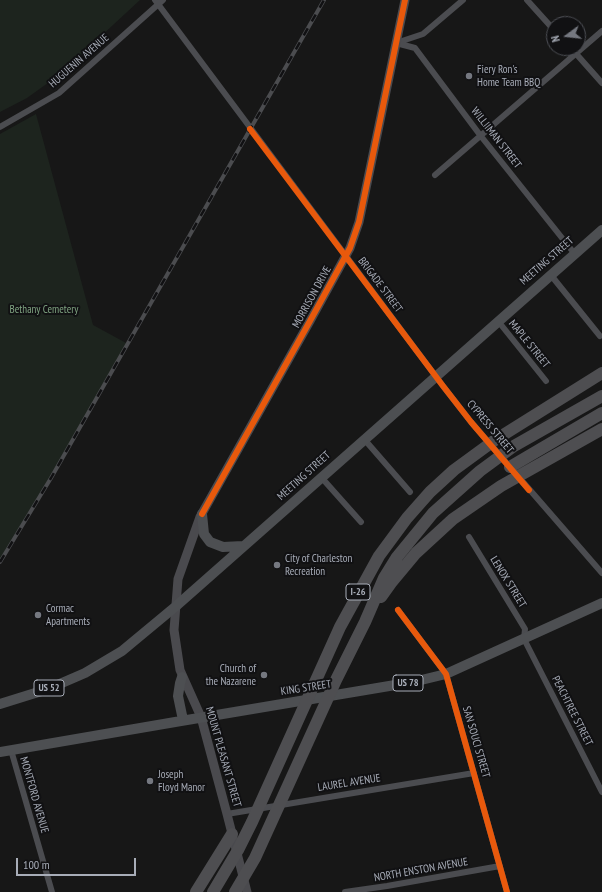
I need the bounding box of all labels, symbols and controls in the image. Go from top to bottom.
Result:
north arrow [546,16,586,56]
street label: HUGUENIN AVENUE [46,31,112,91]
text: N [548,34,563,44]
place label: Fiery Ron's Home Team BBQ [477,63,540,89]
marker: Fiery Ron's Home Team BBQ [464,71,474,81]
street label: WILLIIMAN STREET [468,105,524,171]
street label: MEETING STREET [517,234,577,288]
street label: BRIGADE STREET [355,255,405,315]
street label: MORRISON DRIVE [290,264,334,330]
park label: Bethany Cemetery [10,303,78,317]
street label: MAPLE STREET [506,317,552,371]
street label: CYPRESS STREET [464,398,516,456]
street label: MEETING STREET [275,449,333,503]
place label: City of Charleston Recreation [285,552,352,578]
street label: LENOX STREET [487,554,529,610]
marker: City of Charleston Recreation [272,560,282,570]
road number: I-26 [346,584,370,600]
place label: Cormac Apartments [46,602,90,628]
marker: Cormac Apartments [33,610,43,620]
place label: Church of the Nazarene [206,662,256,688]
marker: Church of the Nazarene [259,670,269,680]
street label: PEACHTREE STREET [549,674,595,748]
road number: US 78 [393,675,423,691]
street label: KING STREET [280,677,332,699]
road number: US 52 [34,680,64,696]
street label: MOUNT PLEASANT STREET [202,705,244,809]
street label: SAN SOUCI STREET [459,705,493,779]
street label: MONTFORD AVENUE [17,755,51,835]
place label: Joseph Floyd Manor [158,768,205,794]
street label: LAUREL AVENUE [317,772,381,794]
marker: Joseph Floyd Manor [145,776,155,786]
scale bar [18,850,138,876]
street label: NORTH ENSTON AVENUE [373,855,469,885]
text: 100 m [23,857,50,872]

